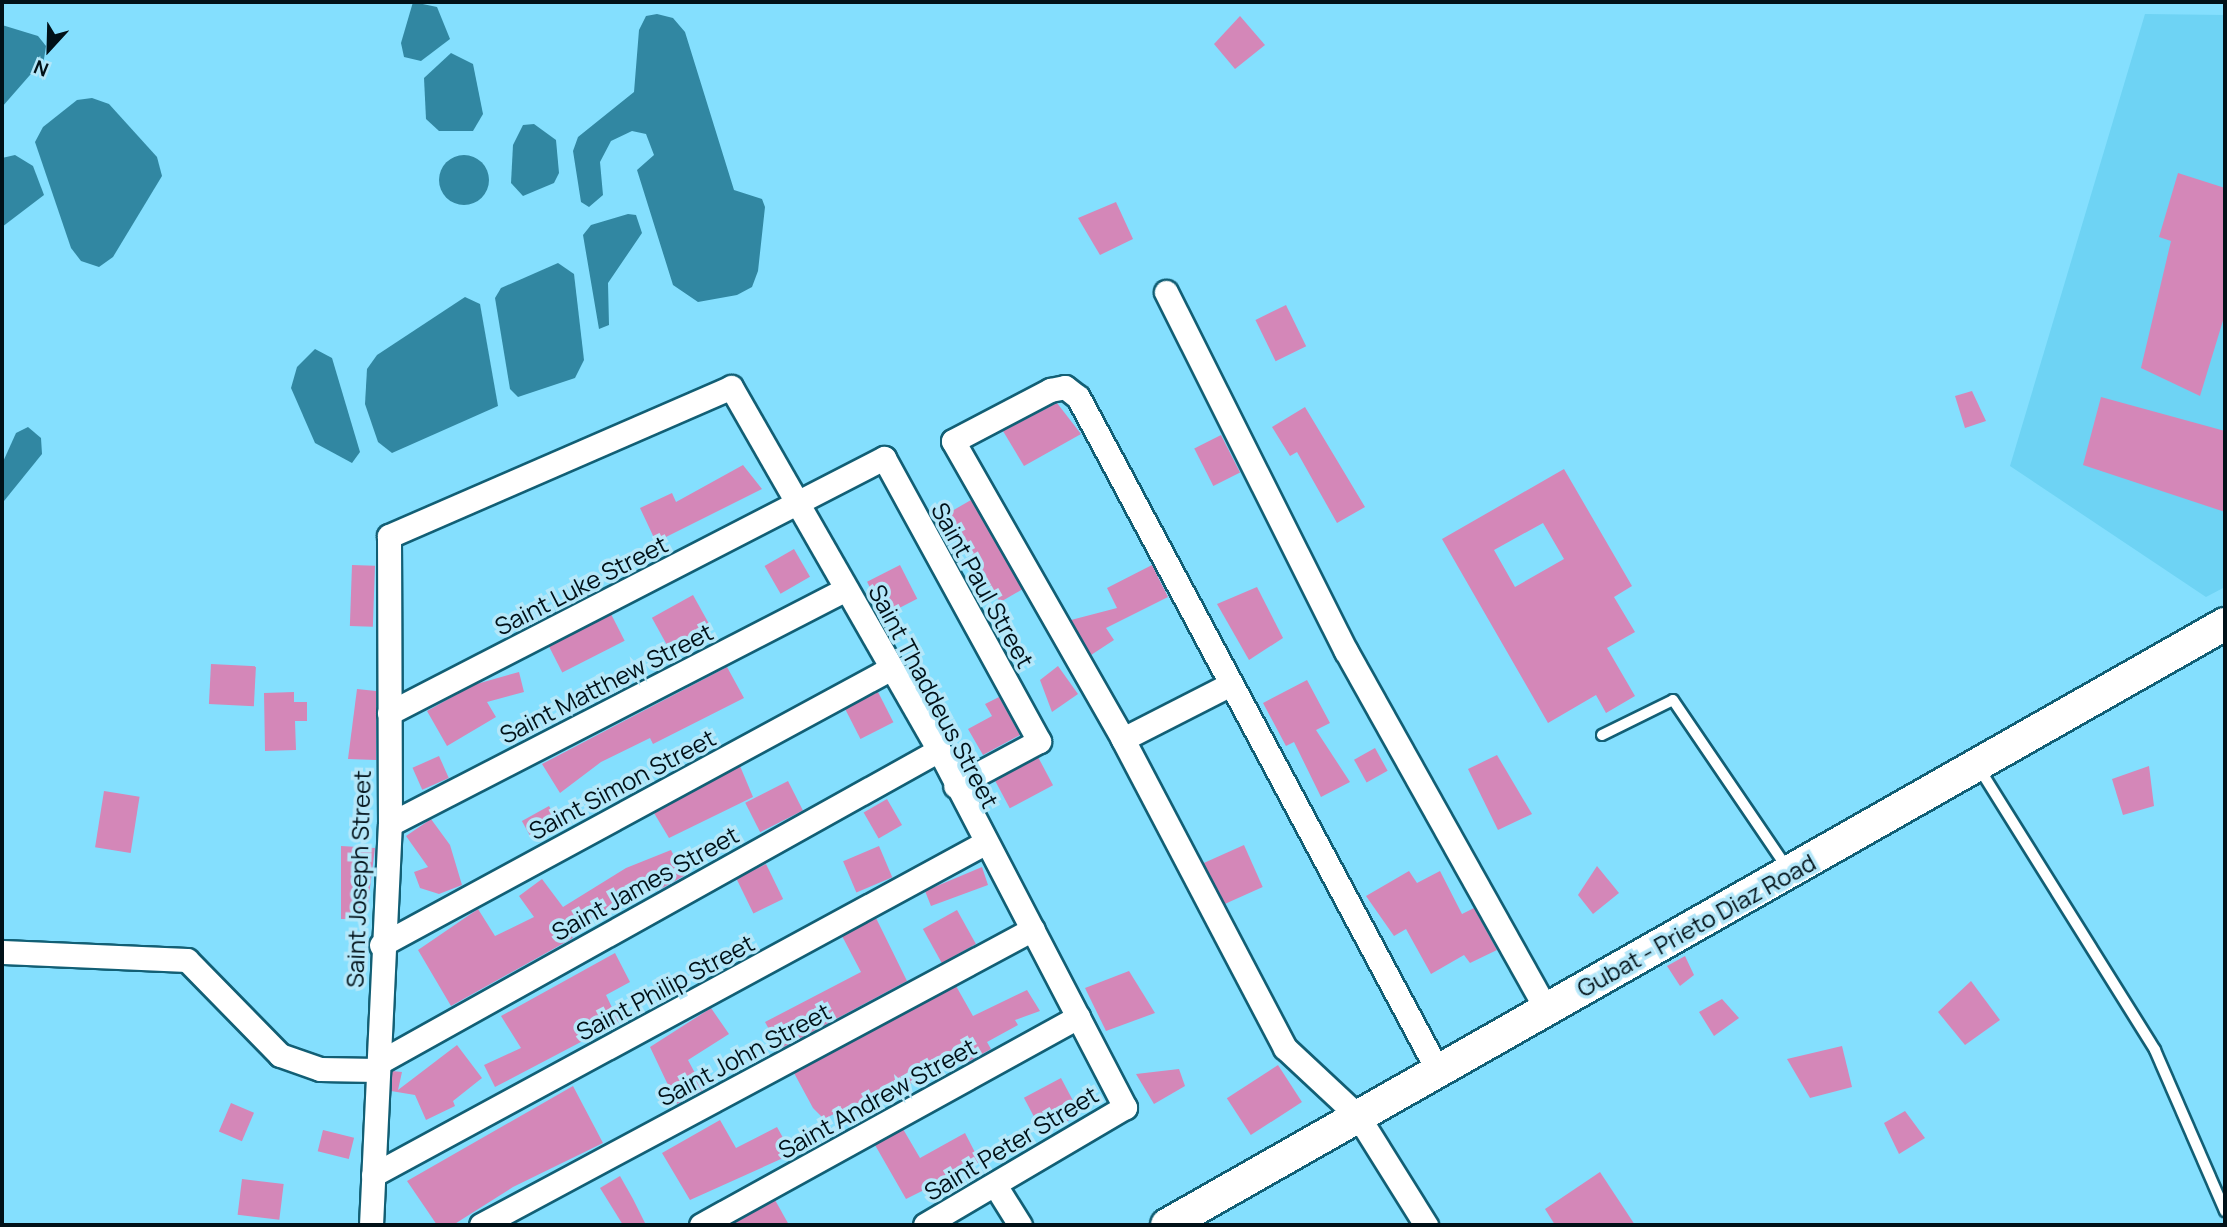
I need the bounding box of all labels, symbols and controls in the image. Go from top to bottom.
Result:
north arrow [14,14,84,84]
text: N [30,54,52,83]
street label: Saint Paul Street [926,497,1040,673]
street label: Saint Luke Street [490,529,672,641]
street label: Saint Thaddeus Street [863,579,1005,813]
street label: Saint Matthew Street [495,617,717,749]
street label: Saint Simon Street [524,723,720,845]
street label: Saint Joseph Street [340,770,376,988]
street label: Saint James Street [547,820,743,946]
street label: Gubat - Prieto Diaz Road [1572,847,1820,1003]
street label: Saint Philip Street [571,928,759,1046]
street label: Saint John Street [653,996,835,1112]
street label: Saint Andrew Street [773,1032,981,1164]
street label: Saint Peter Street [919,1080,1103,1206]

